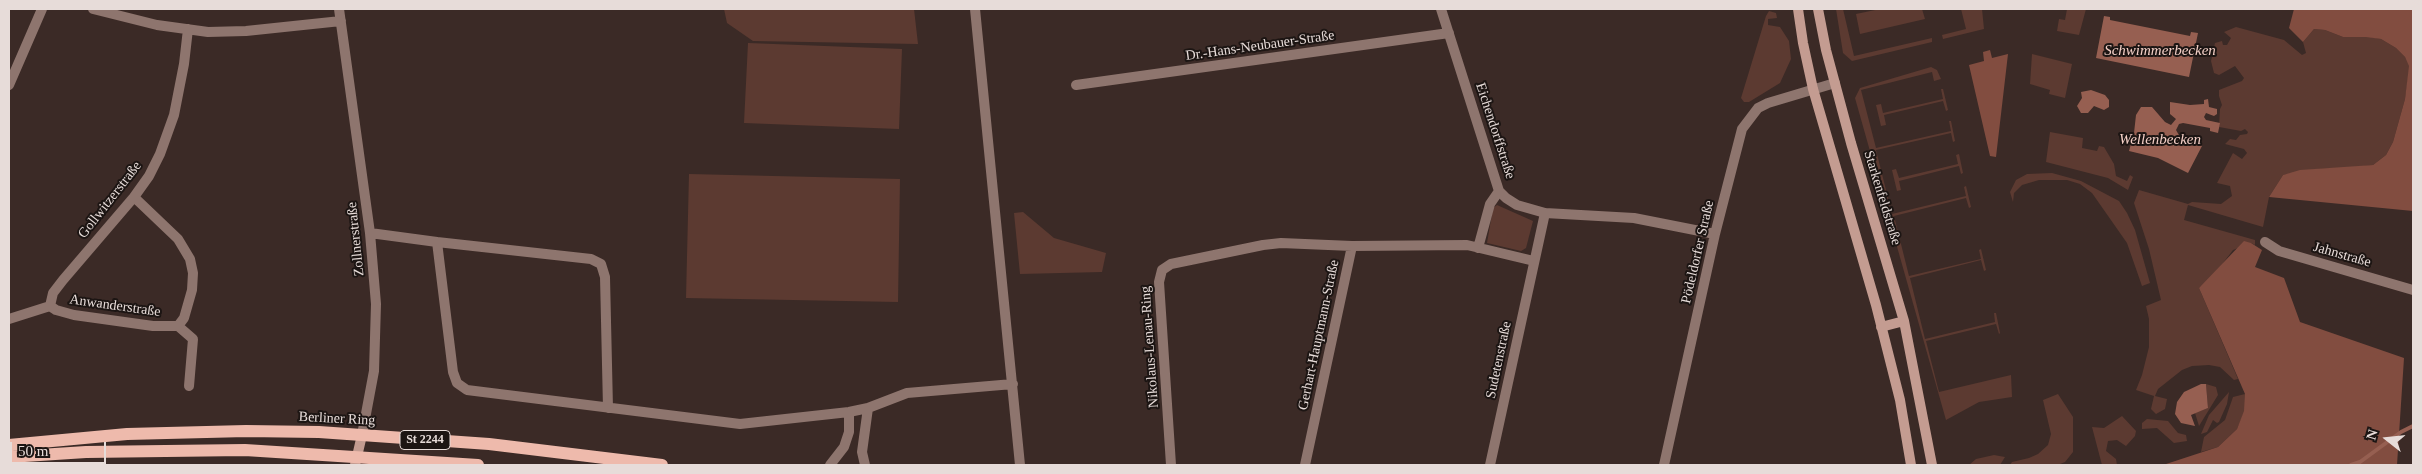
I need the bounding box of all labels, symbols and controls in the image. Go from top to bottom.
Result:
street label: Dr.-Hans-Neubauer-Straße [1184,27,1336,65]
water label: Schwimmerbecken [2104,42,2216,60]
street label: Eichendorffstraße [1472,81,1518,181]
water label: Wellenbecken [2119,131,2201,149]
street label: Starkenfeldstraße [1860,149,1904,247]
street label: Gollwitzerstraße [75,158,145,242]
street label: Pödeldorfer Straße [1678,199,1718,305]
street label: Zollnerstraße [344,201,368,277]
street label: Jahnstraße [2311,239,2373,271]
street label: Gerhart-Hauptmann-Straße [1295,258,1343,412]
street label: Nikolaus-Lenau-Ring [1137,286,1163,408]
street label: Anwanderstraße [68,291,162,321]
street label: Sudetenstraße [1483,320,1515,400]
street label: Berliner Ring [298,409,376,429]
north arrow [2362,414,2412,464]
text: N [2363,428,2381,442]
road number: St 2244 [400,430,450,450]
scale bar [12,432,109,464]
text: 50 m [18,443,48,459]

